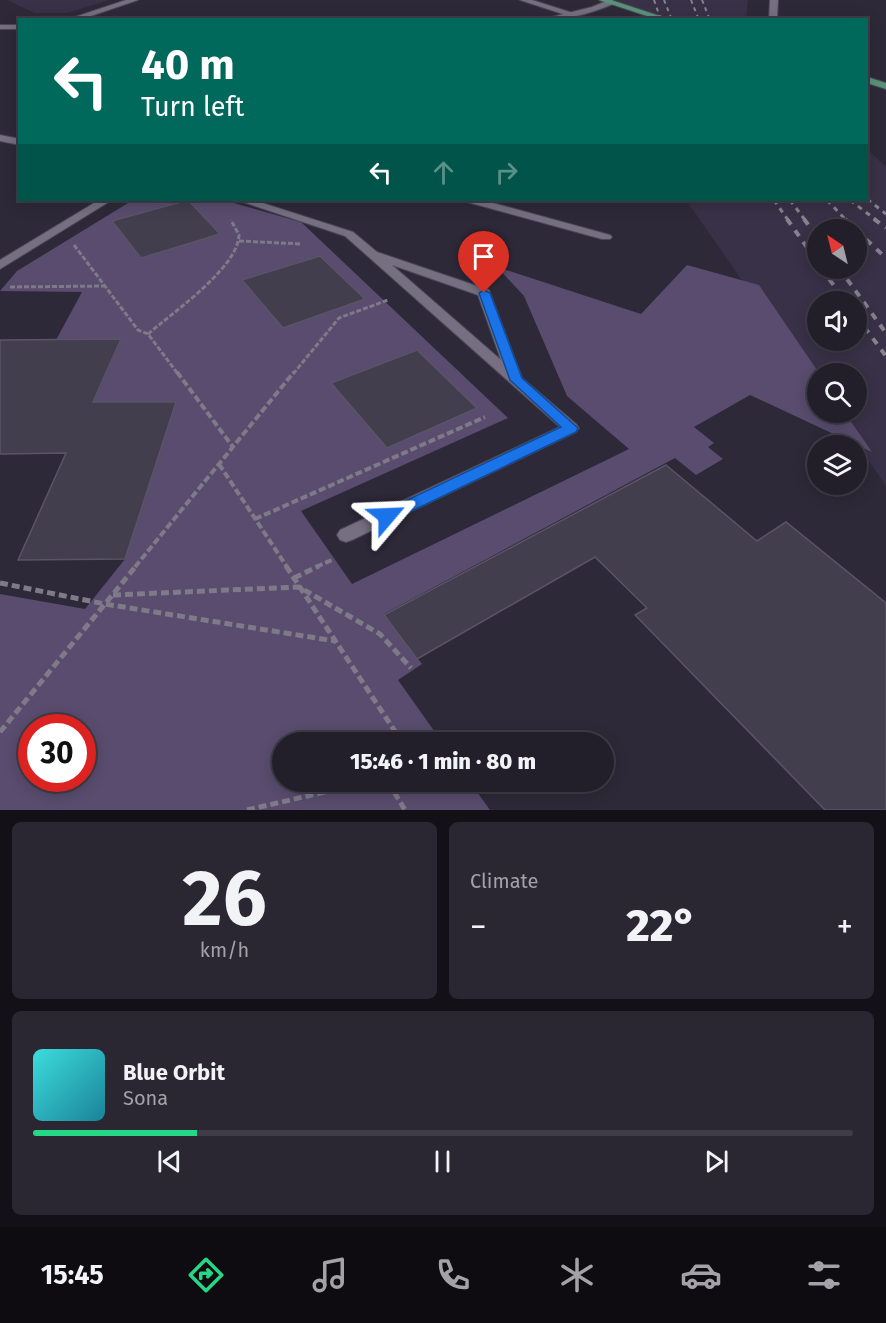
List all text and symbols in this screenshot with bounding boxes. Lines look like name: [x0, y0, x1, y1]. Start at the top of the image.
text: 40 m: [141, 40, 235, 90]
icon: left: [42, 42, 120, 120]
text: Turn left: [141, 91, 244, 123]
icon: left: [364, 156, 397, 189]
icon: ahead: [427, 156, 460, 189]
icon: right: [490, 156, 523, 189]
north arrow: [807, 219, 867, 279]
map controls: [807, 219, 867, 495]
pin: [458, 231, 509, 293]
icon: arrive: [467, 240, 500, 273]
button: sound: [807, 291, 867, 351]
button: search: [807, 363, 867, 423]
button: layers: [807, 435, 867, 495]
position arrow: [355, 484, 419, 548]
speed limit sign: 30: [18, 714, 96, 792]
text: 15:46 · 1 min · 80 m: [350, 748, 536, 775]
text: 26: [182, 852, 267, 946]
text: Climate: [470, 869, 538, 893]
text: 22°: [626, 899, 697, 953]
text: −: [470, 907, 487, 947]
text: +: [837, 907, 853, 947]
text: km/h: [200, 938, 249, 962]
text: Blue Orbit: [123, 1059, 225, 1086]
text: Sona: [123, 1086, 168, 1110]
icon: previous: [153, 1145, 186, 1178]
icon: pause: [426, 1145, 459, 1178]
icon: next: [700, 1145, 733, 1178]
icon: directions: [185, 1254, 227, 1296]
icon: music: [309, 1254, 351, 1296]
icon: phone: [432, 1254, 474, 1296]
icon: climate: [556, 1254, 598, 1296]
icon: car: [680, 1254, 722, 1296]
icon: filters: [803, 1254, 845, 1296]
text: 15:45: [41, 1259, 104, 1291]

